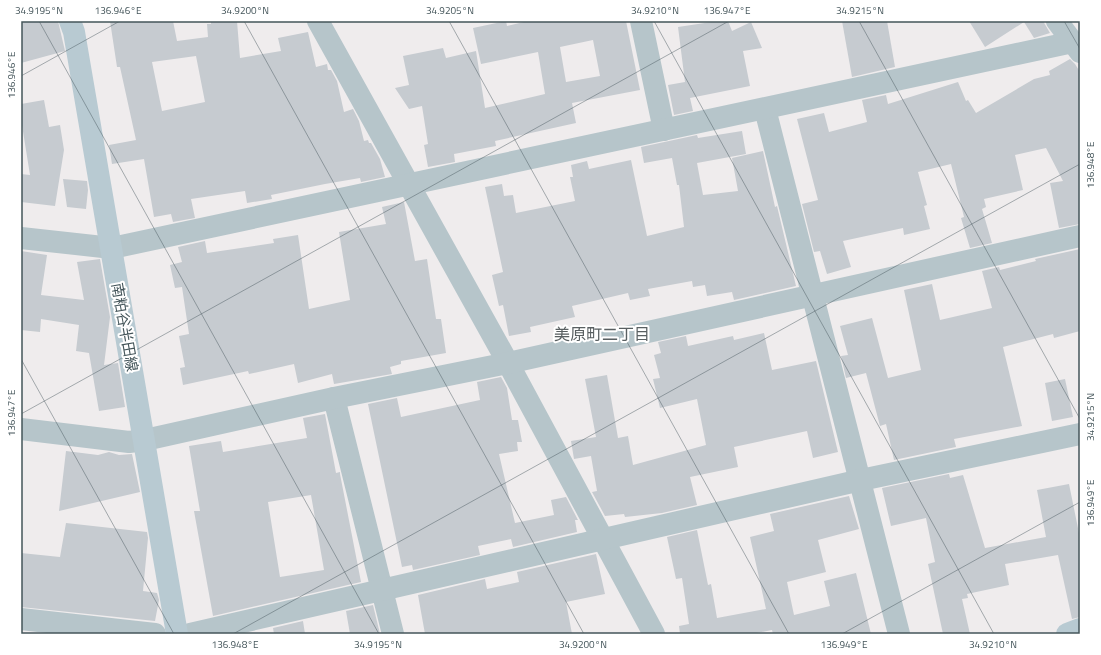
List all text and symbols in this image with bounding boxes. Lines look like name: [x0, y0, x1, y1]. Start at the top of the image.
text: 34.9195°N: [15, 3, 63, 18]
text: 136.946°E: [95, 3, 142, 18]
text: 34.9200°N: [221, 3, 269, 18]
text: 34.9205°N: [426, 3, 474, 18]
text: 34.9210°N: [631, 3, 679, 18]
text: 136.947°E: [704, 3, 751, 18]
text: 34.9215°N: [836, 3, 884, 18]
text: 136.946°E: [4, 51, 19, 98]
text: 136.948°E: [1083, 141, 1098, 188]
street label: 南粕谷半田線: [106, 281, 144, 373]
district label: 美原町二丁目: [554, 322, 650, 346]
text: 136.947°E: [4, 389, 19, 436]
text: 34.9215°N: [1083, 393, 1098, 441]
text: 136.949°E: [1083, 479, 1098, 526]
text: 136.948°E: [212, 637, 259, 652]
text: 34.9195°N: [354, 637, 402, 652]
text: 34.9200°N: [559, 637, 607, 652]
text: 136.949°E: [821, 637, 868, 652]
text: 34.9210°N: [969, 637, 1017, 652]

